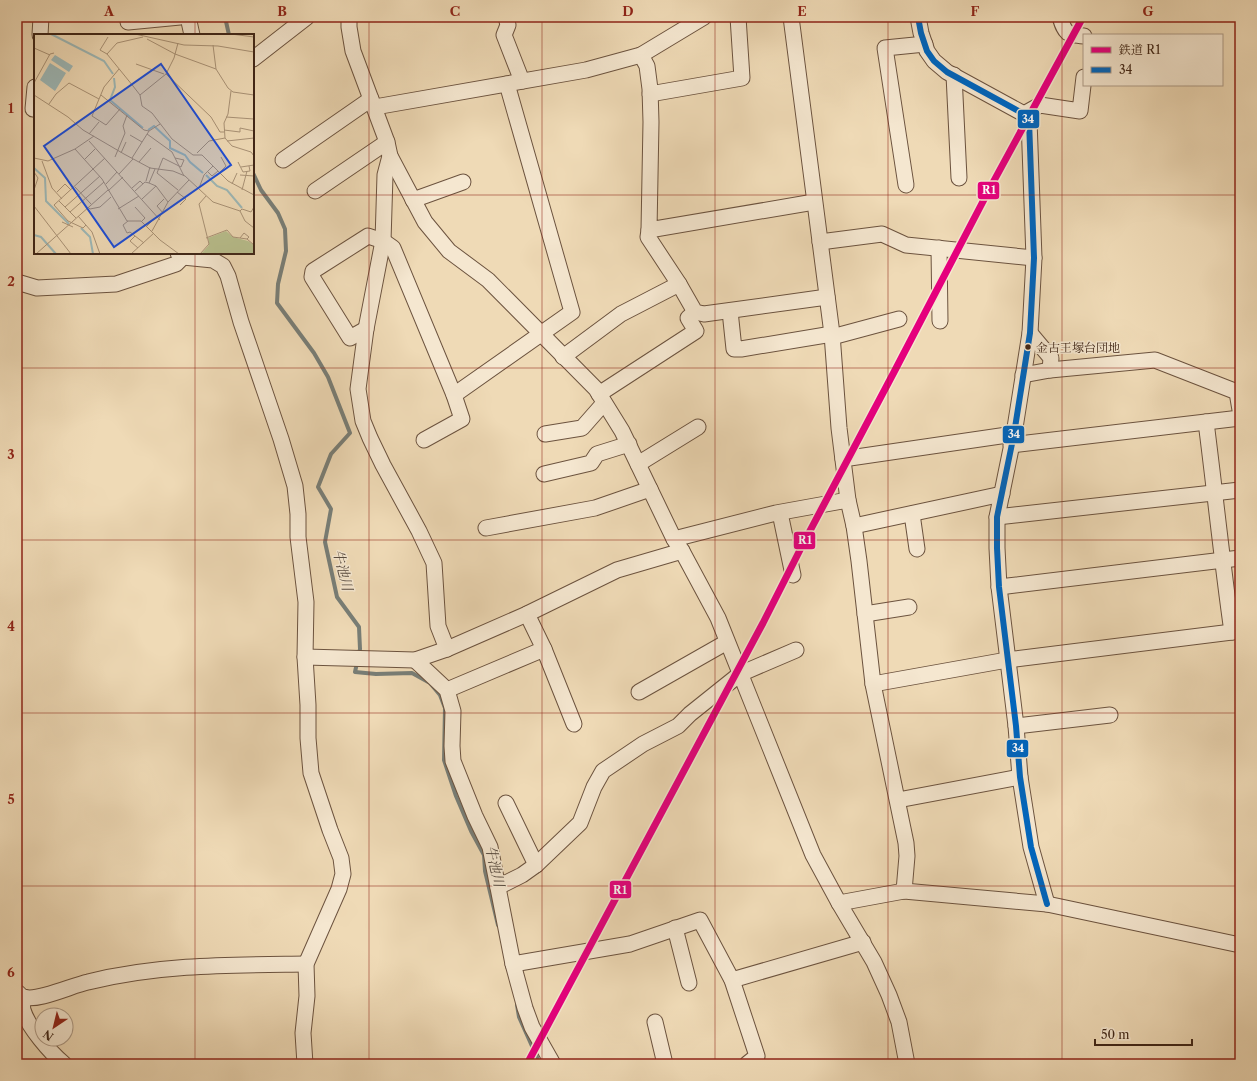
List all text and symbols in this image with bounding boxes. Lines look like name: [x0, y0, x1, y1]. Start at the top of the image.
text: A: [103, 3, 115, 19]
text: B: [277, 3, 287, 19]
text: C: [450, 3, 460, 19]
text: D: [622, 3, 634, 19]
text: E: [797, 3, 807, 19]
text: F: [971, 3, 980, 19]
text: G: [1142, 3, 1154, 19]
inset map: [34, 34, 254, 254]
legend: [1083, 34, 1223, 86]
text: 鉄道 R1: [1118, 42, 1161, 57]
text: 34: [1119, 62, 1133, 77]
text: 1: [8, 100, 14, 116]
line badge: 34: [1017, 109, 1040, 129]
text: 34: [1022, 112, 1035, 126]
line badge: R1: [977, 181, 1000, 200]
text: R1: [982, 183, 996, 197]
text: 2: [7, 273, 15, 289]
place label: 金古王塚台団地: [1036, 340, 1120, 355]
marker: 金古王塚台団地: [1023, 342, 1033, 352]
line badge: 34: [1002, 425, 1025, 444]
text: 34: [1008, 427, 1021, 441]
text: 3: [7, 446, 15, 462]
line badge: R1: [793, 531, 816, 550]
text: R1: [798, 533, 812, 547]
water label: 牛池川: [329, 547, 357, 594]
text: 4: [7, 618, 15, 634]
line badge: 34: [1006, 739, 1029, 758]
text: 34: [1012, 741, 1025, 755]
text: 5: [7, 791, 15, 807]
water label: 牛池川: [482, 844, 509, 890]
line badge: R1: [609, 880, 632, 899]
text: R1: [613, 883, 627, 897]
text: 6: [7, 964, 15, 980]
north arrow: [34, 1007, 74, 1047]
scale bar: [1095, 1021, 1192, 1047]
text: N: [40, 1026, 56, 1044]
text: 50 m: [1101, 1027, 1130, 1042]

